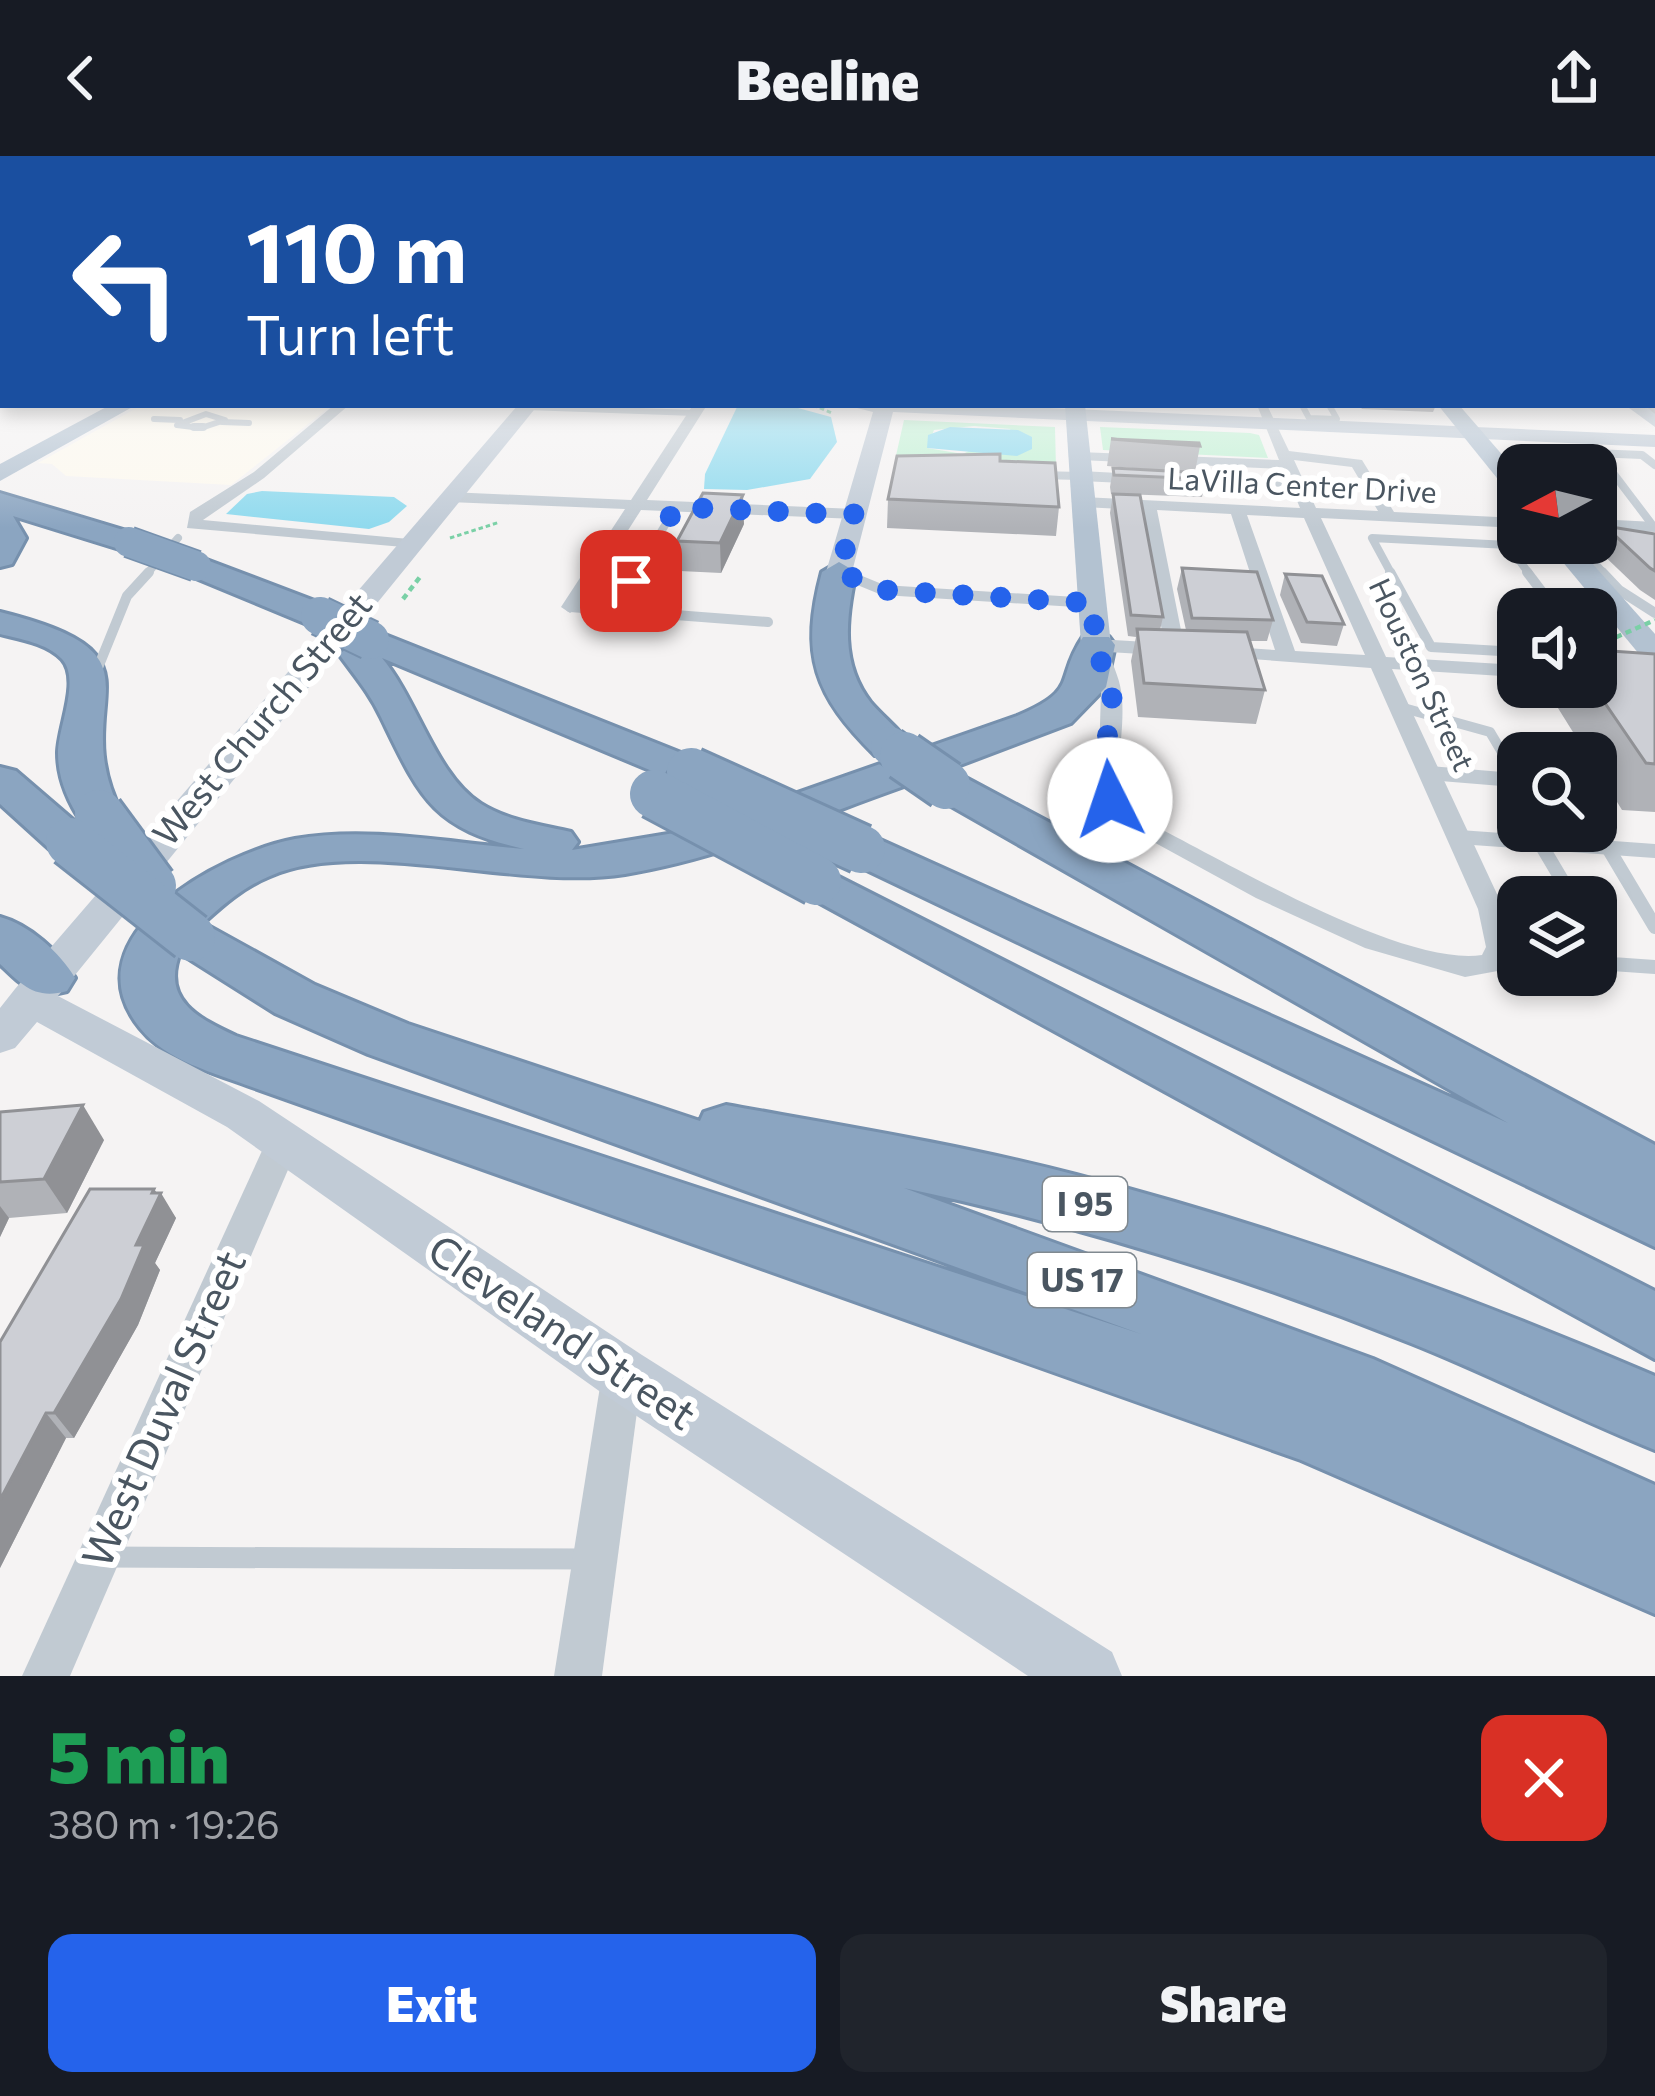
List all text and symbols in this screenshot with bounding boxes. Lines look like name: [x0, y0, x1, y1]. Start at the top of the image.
icon: back: [48, 45, 114, 111]
text: Beeline: [736, 45, 919, 111]
icon: share: [1541, 45, 1607, 111]
text: 110 m: [246, 198, 467, 300]
icon: left: [48, 204, 204, 360]
text: Turn left: [246, 300, 454, 366]
north arrow: [1497, 444, 1617, 564]
map controls: [1497, 444, 1617, 996]
street label: LaVilla Center Drive: [1167, 458, 1438, 509]
pin: [580, 530, 682, 632]
icon: arrive: [598, 548, 664, 614]
street label: Houston Street: [1362, 572, 1484, 776]
street label: West Church Street: [142, 582, 379, 853]
button: sound: [1497, 588, 1617, 708]
button: search: [1497, 732, 1617, 852]
position arrow: [1047, 737, 1173, 863]
button: layers: [1497, 876, 1617, 996]
road number: I 95: [1043, 1177, 1127, 1231]
street label: Cleveland Street: [419, 1222, 707, 1439]
street label: West Duval Street: [69, 1242, 255, 1575]
road number: US 17: [1028, 1253, 1136, 1307]
text: 5 min: [48, 1710, 230, 1798]
button: close: [1481, 1715, 1607, 1841]
text: 380 m · 19:26: [48, 1799, 280, 1847]
button: Exit: [48, 1934, 816, 2072]
button: Share: [840, 1934, 1607, 2072]

